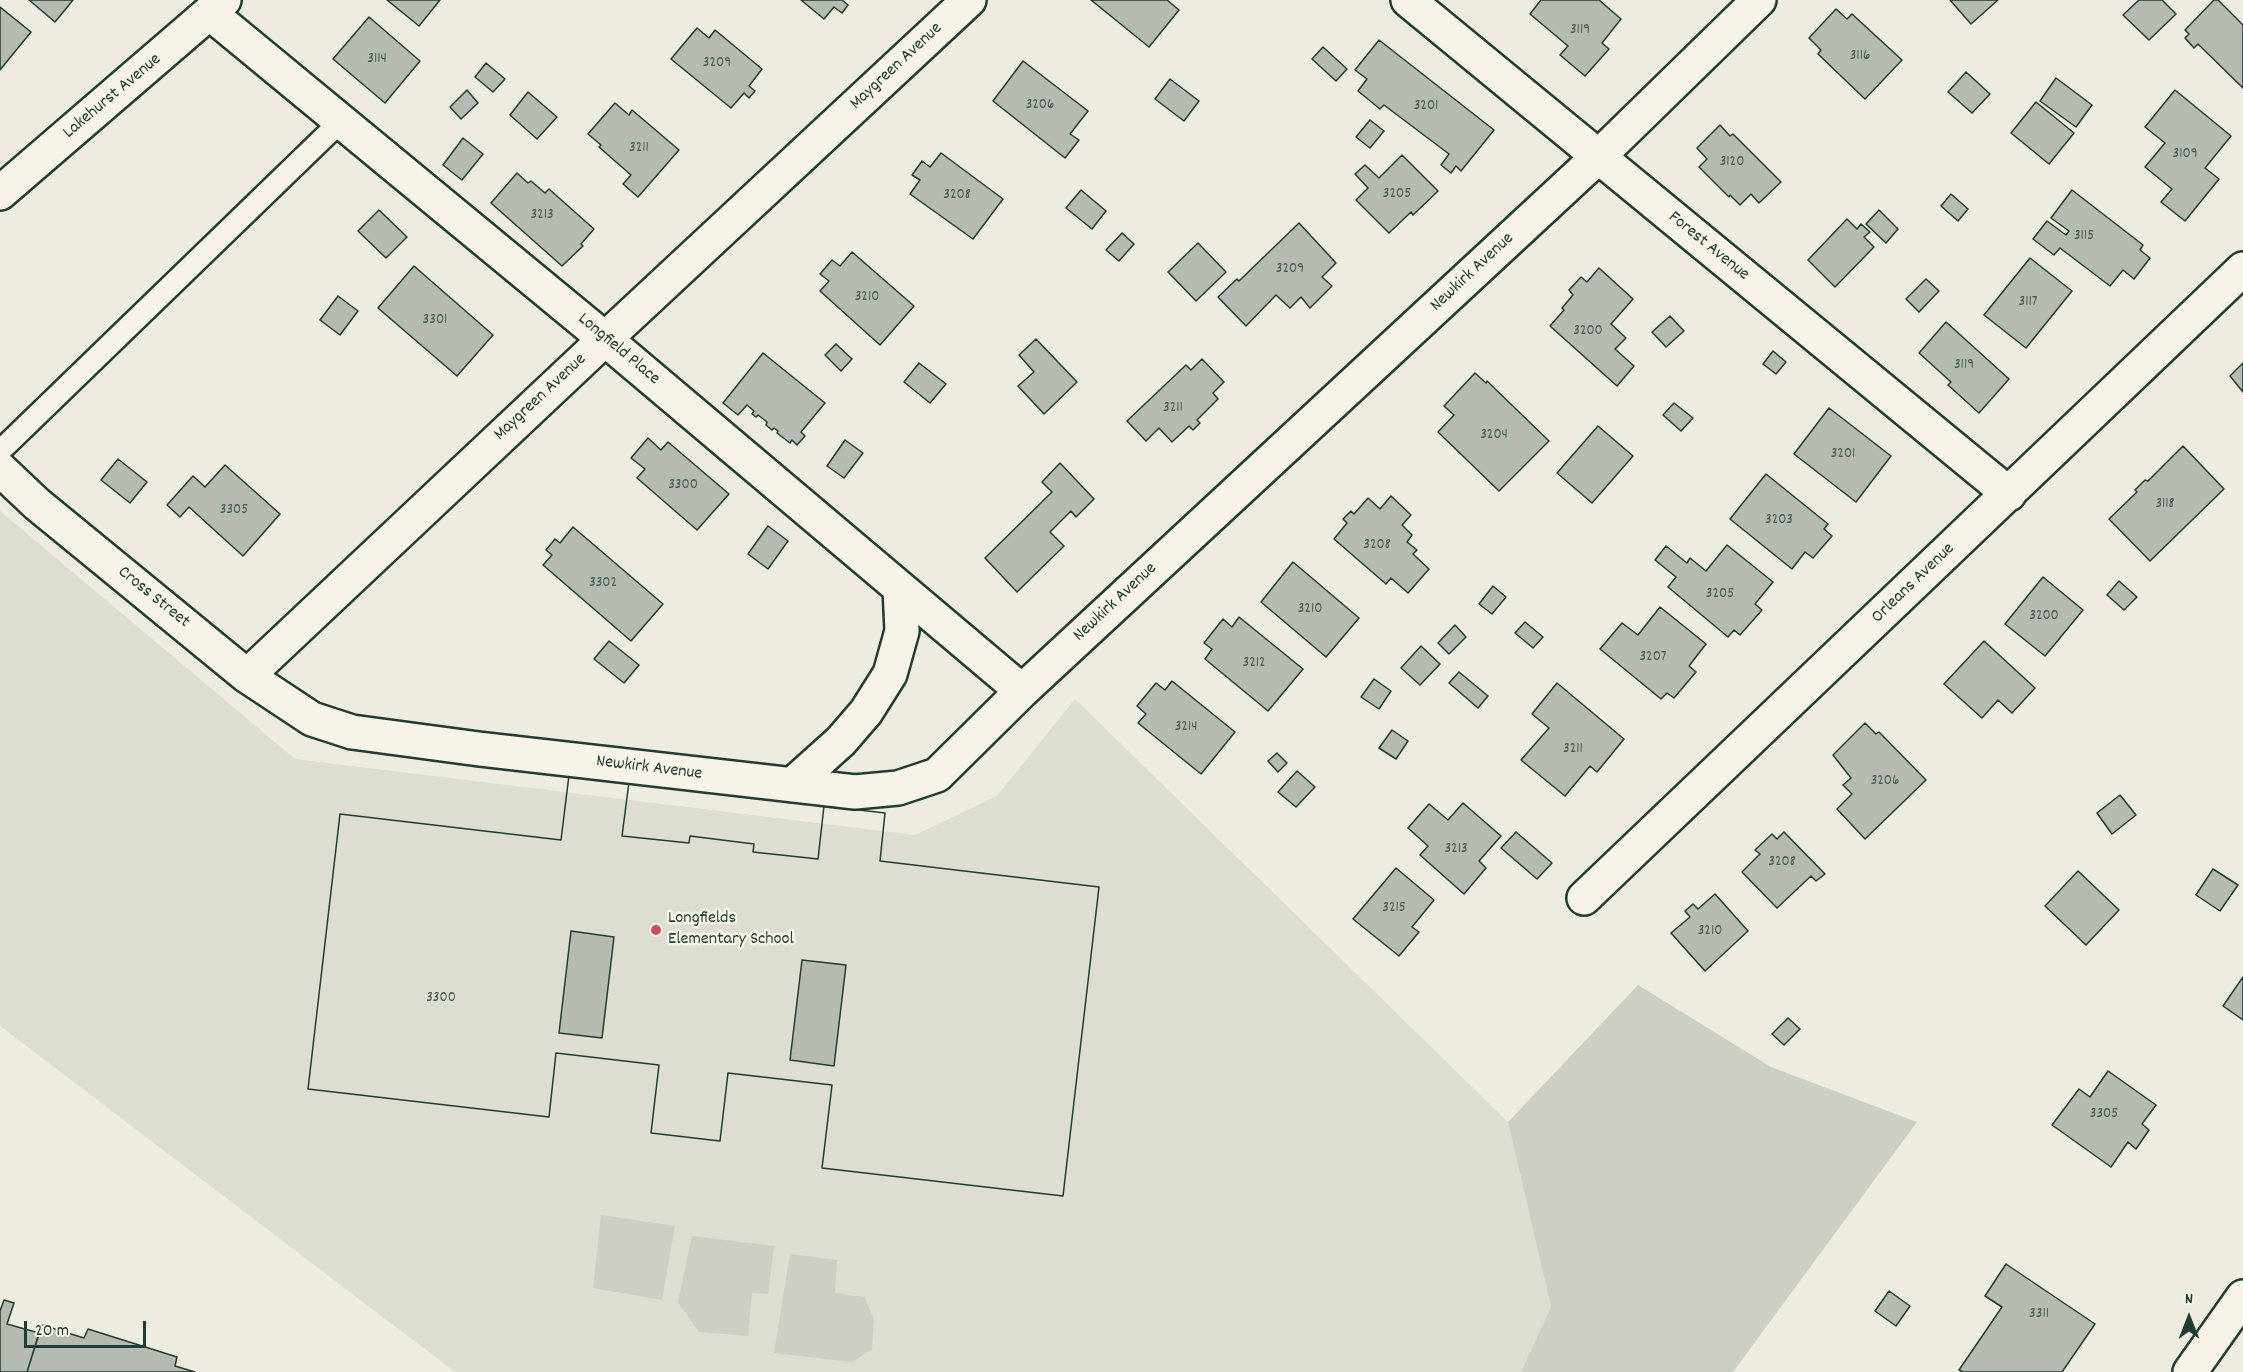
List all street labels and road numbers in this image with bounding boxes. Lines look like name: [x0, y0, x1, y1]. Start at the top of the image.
street label: Maygreen Avenue: [846, 19, 948, 115]
street label: Lakehurst Avenue: [60, 50, 166, 144]
street label: Forest Avenue: [1663, 208, 1753, 286]
street label: Newkirk Avenue: [1427, 229, 1519, 317]
street label: Longfield Place: [572, 309, 664, 391]
street label: Maygreen Avenue: [490, 350, 592, 446]
street label: Orleans Avenue: [1868, 539, 1960, 629]
street label: Newkirk Avenue: [1070, 559, 1162, 647]
street label: Cross Street: [113, 562, 193, 634]
street label: Newkirk Avenue: [595, 752, 703, 786]

